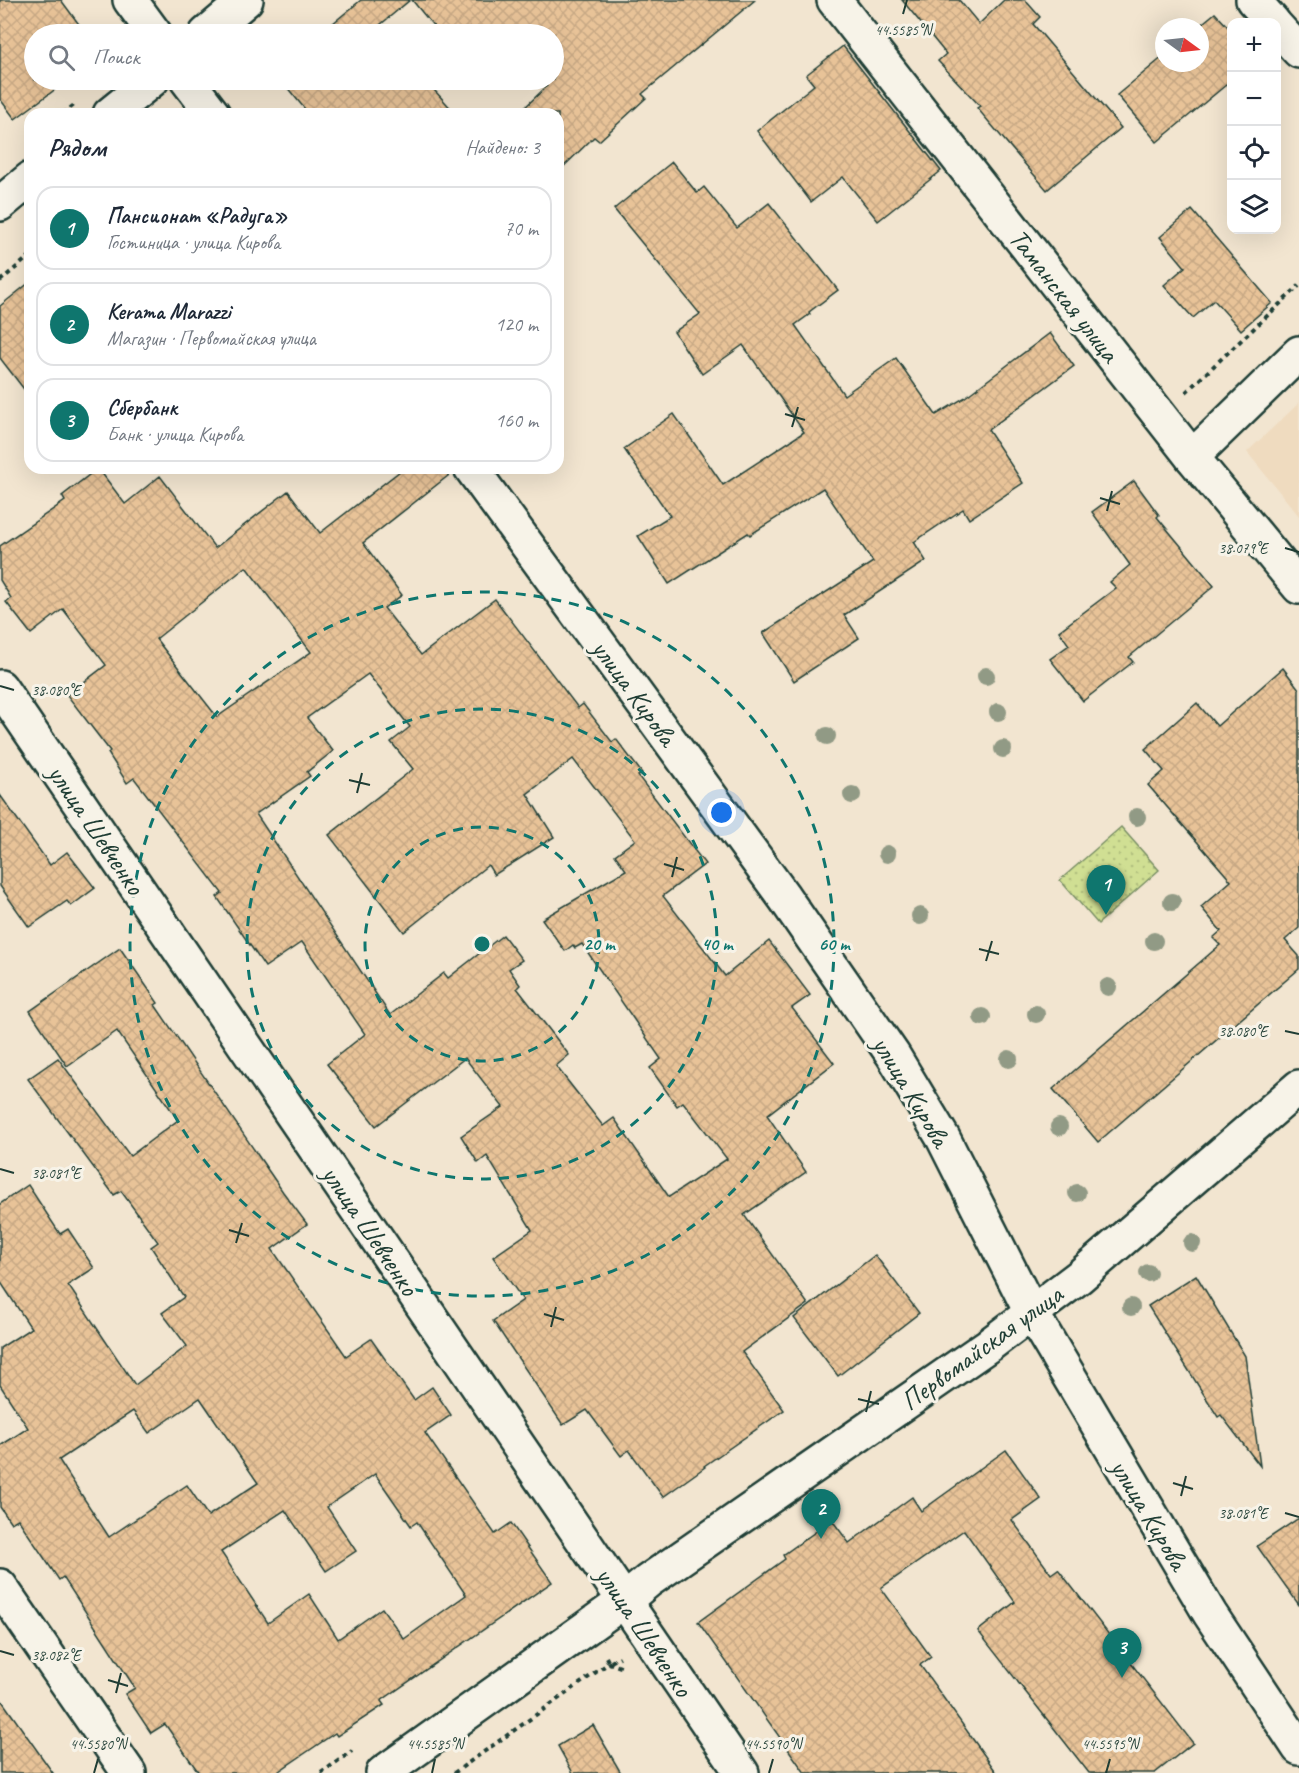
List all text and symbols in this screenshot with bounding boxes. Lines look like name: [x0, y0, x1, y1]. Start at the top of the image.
north arrow: [1155, 18, 1209, 72]
map controls: [1227, 18, 1281, 234]
button: +: [1227, 18, 1281, 72]
text: 44.5585°N: [875, 21, 934, 40]
search box: [24, 24, 564, 90]
icon: search: [45, 41, 78, 74]
text: Поиск: [93, 43, 139, 71]
button: −: [1227, 72, 1281, 126]
button: locate: [1227, 126, 1281, 180]
text: Рядом: [48, 131, 106, 164]
text: Найдено: 3: [465, 135, 540, 160]
button: layers: [1227, 180, 1281, 234]
text: Пансионат «Радуга»: [107, 202, 288, 230]
text: 1: [65, 216, 74, 241]
text: 70 m: [504, 216, 538, 241]
street label: Таманская улица: [1002, 221, 1129, 371]
text: Гостиница · улица Кирова: [107, 230, 280, 255]
text: Kerama Marazzi: [107, 298, 231, 326]
text: 2: [65, 312, 74, 337]
text: 120 m: [495, 312, 538, 337]
text: Магазин · Первомайская улица: [107, 326, 316, 351]
text: Сбербанк: [107, 394, 177, 422]
text: 3: [65, 408, 74, 433]
text: 160 m: [495, 408, 538, 433]
text: Банк · улица Кирова: [107, 422, 243, 447]
text: 38.079°E: [1219, 539, 1270, 558]
street label: улица Кирова: [583, 630, 687, 755]
text: 38.080°E: [32, 681, 83, 700]
street label: улица Шевченко: [39, 756, 154, 903]
your location: [707, 798, 736, 827]
pin: 1: [1086, 866, 1126, 915]
text: 20 m: [584, 933, 616, 955]
text: 40 m: [702, 933, 734, 955]
text: 60 m: [818, 933, 851, 955]
centre of rings: [472, 934, 492, 954]
text: 38.080°E: [1219, 1022, 1270, 1041]
street label: улица Кирова: [864, 1028, 960, 1155]
street label: улица Шевченко: [313, 1157, 428, 1304]
text: 38.081°E: [32, 1164, 83, 1183]
street label: Первомайская улица: [893, 1276, 1071, 1418]
street label: улица Кирова: [1102, 1451, 1198, 1578]
pin: 2: [802, 1490, 840, 1539]
text: 38.081°E: [1219, 1504, 1270, 1523]
street label: улица Шевченко: [587, 1558, 702, 1705]
pin: 3: [1102, 1628, 1142, 1678]
text: 38.082°E: [32, 1646, 83, 1665]
text: 44.5580°N: [70, 1735, 129, 1754]
text: 44.5585°N: [407, 1735, 466, 1754]
text: 44.5590°N: [745, 1735, 804, 1754]
text: 44.5595°N: [1082, 1735, 1141, 1754]

